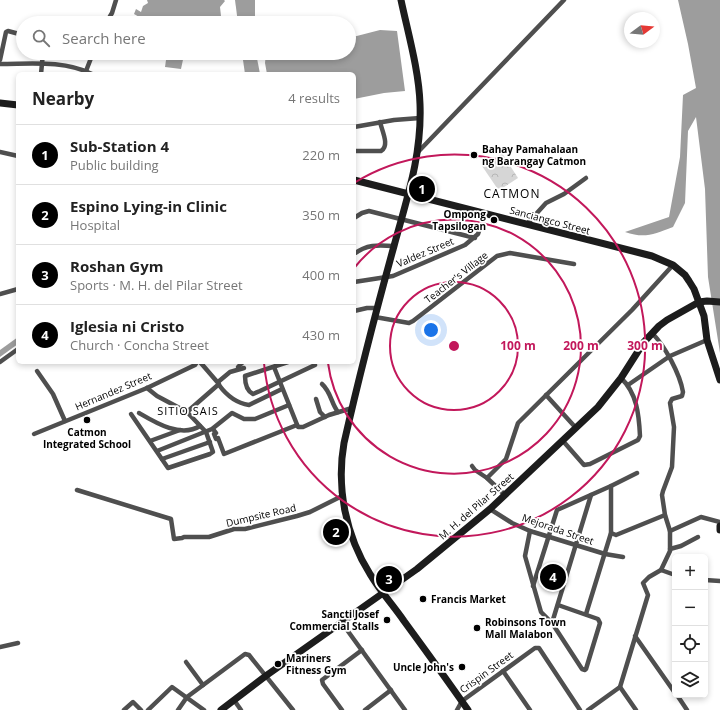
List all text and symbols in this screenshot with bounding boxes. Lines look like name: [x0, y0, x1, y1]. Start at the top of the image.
north arrow: [624, 12, 660, 48]
search box: [16, 16, 356, 60]
icon: search: [30, 27, 52, 49]
text: Search here: [62, 28, 146, 48]
text: Nearby: [32, 87, 94, 110]
text: 4 results: [288, 89, 340, 107]
text: Sub-Station 4: [70, 136, 169, 156]
place label: Bahay Pamahalaan ng Barangay Catmon: [482, 142, 586, 168]
text: 1: [41, 146, 49, 164]
text: 220 m: [302, 146, 340, 164]
marker: Bahay Pamahalaan ng Barangay Catmon: [469, 150, 479, 160]
text: Public building: [70, 156, 159, 174]
pin: 1: [409, 174, 435, 204]
district label: CATMON: [484, 185, 540, 202]
text: Espino Lying-in Clinic: [70, 196, 227, 216]
street label: Sanciangco Street: [508, 203, 592, 238]
text: 2: [41, 206, 49, 224]
text: 350 m: [302, 206, 340, 224]
place label: Ompong Tapsilogan: [432, 207, 486, 233]
marker: Ompong Tapsilogan: [489, 215, 499, 225]
text: Hospital: [70, 216, 120, 234]
street label: Valdez Street: [394, 233, 456, 270]
street label: Teacher's Village: [421, 248, 491, 306]
text: Roshan Gym: [70, 256, 163, 276]
text: 3: [41, 266, 49, 284]
text: 400 m: [302, 266, 340, 284]
text: Sports · M. H. del Pilar Street: [70, 276, 243, 294]
text: Iglesia ni Cristo: [70, 316, 184, 336]
your location: [421, 320, 441, 340]
text: 4: [41, 326, 49, 344]
text: 430 m: [302, 326, 340, 344]
text: Church · Concha Street: [70, 336, 209, 354]
text: 100 m: [500, 337, 536, 354]
text: 200 m: [563, 337, 599, 354]
text: 300 m: [627, 337, 663, 354]
centre of rings: [447, 339, 461, 353]
street label: Hernandez Street: [73, 368, 154, 413]
district label: SITIO SAIS: [157, 403, 219, 418]
marker: Catmon Integrated School: [82, 415, 92, 425]
place label: Catmon Integrated School: [43, 425, 131, 451]
street label: M. H. del Pilar Street: [436, 469, 517, 542]
street label: Dumpsite Road: [224, 500, 298, 530]
street label: Mejorada Street: [520, 510, 596, 548]
pin: 2: [323, 517, 349, 547]
map controls: [672, 554, 708, 698]
button: +: [672, 554, 708, 590]
pin: 4: [540, 562, 566, 592]
pin: 3: [376, 564, 402, 594]
button: −: [672, 590, 708, 626]
place label: Francis Market: [431, 592, 507, 606]
marker: Francis Market: [418, 594, 428, 604]
place label: Sancti Josef Commercial Stalls: [290, 607, 380, 633]
marker: Sancti Josef Commercial Stalls: [382, 615, 392, 625]
place label: Robinsons Town Mall Malabon: [485, 615, 566, 641]
marker: Robinsons Town Mall Malabon: [472, 623, 482, 633]
button: locate: [672, 626, 708, 662]
street label: Crispin Street: [456, 648, 516, 696]
place label: Mariners Fitness Gym: [286, 651, 347, 677]
marker: Mariners Fitness Gym: [273, 659, 283, 669]
place label: Uncle John's: [393, 660, 454, 674]
marker: Uncle John's: [457, 662, 467, 672]
button: layers: [672, 662, 708, 698]

